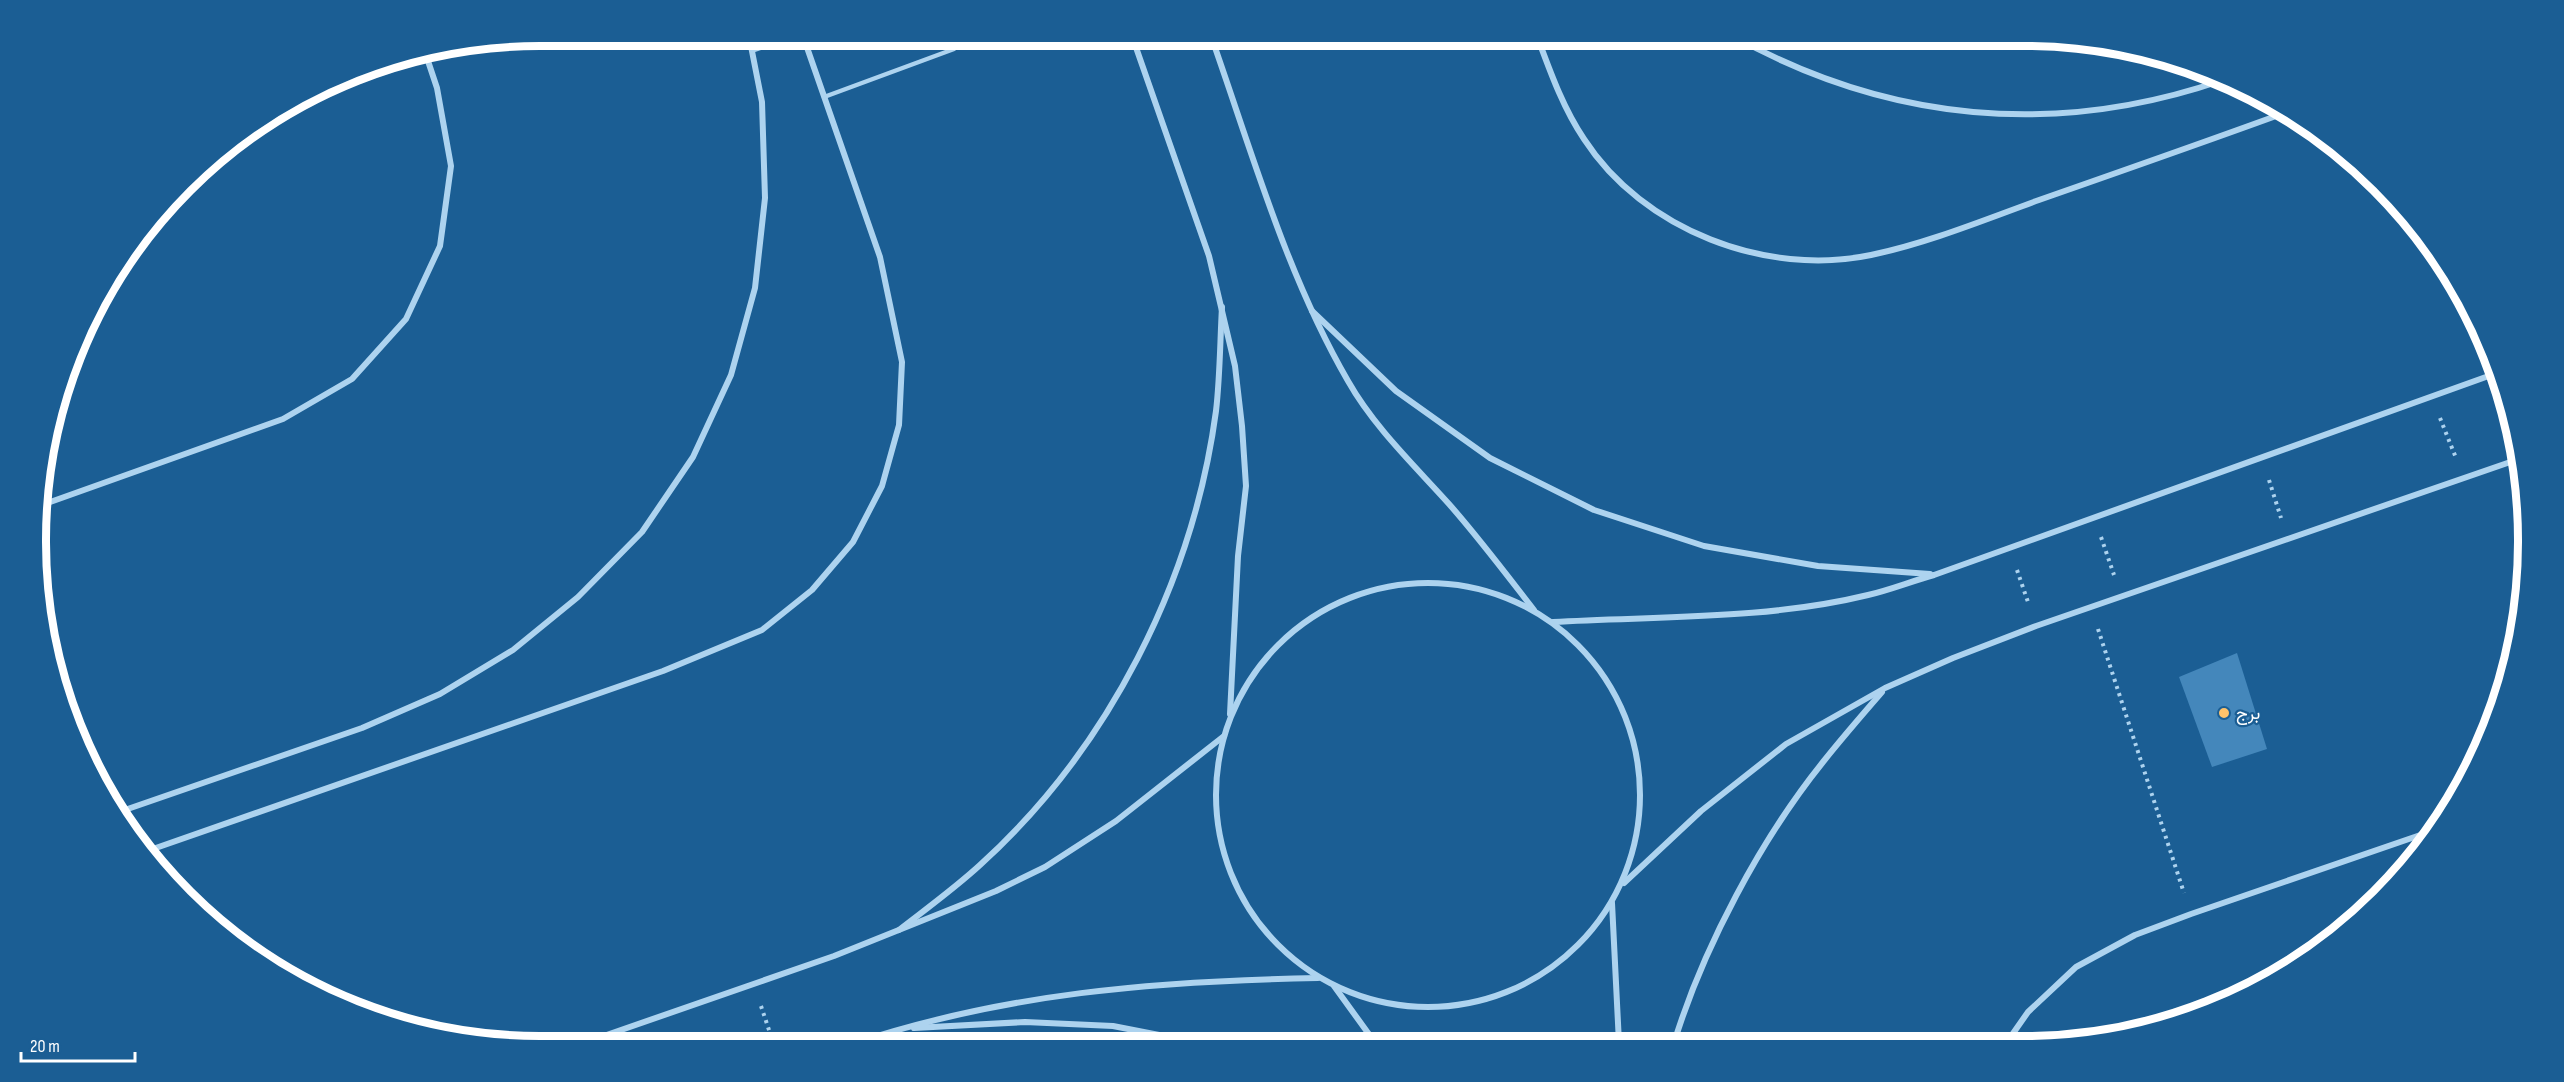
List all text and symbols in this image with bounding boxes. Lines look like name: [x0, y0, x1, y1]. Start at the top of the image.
place label: برج: [2236, 703, 2260, 725]
marker: برج: [2217, 706, 2231, 720]
scale bar: [21, 1025, 135, 1063]
text: 20 m: [30, 1036, 60, 1057]

